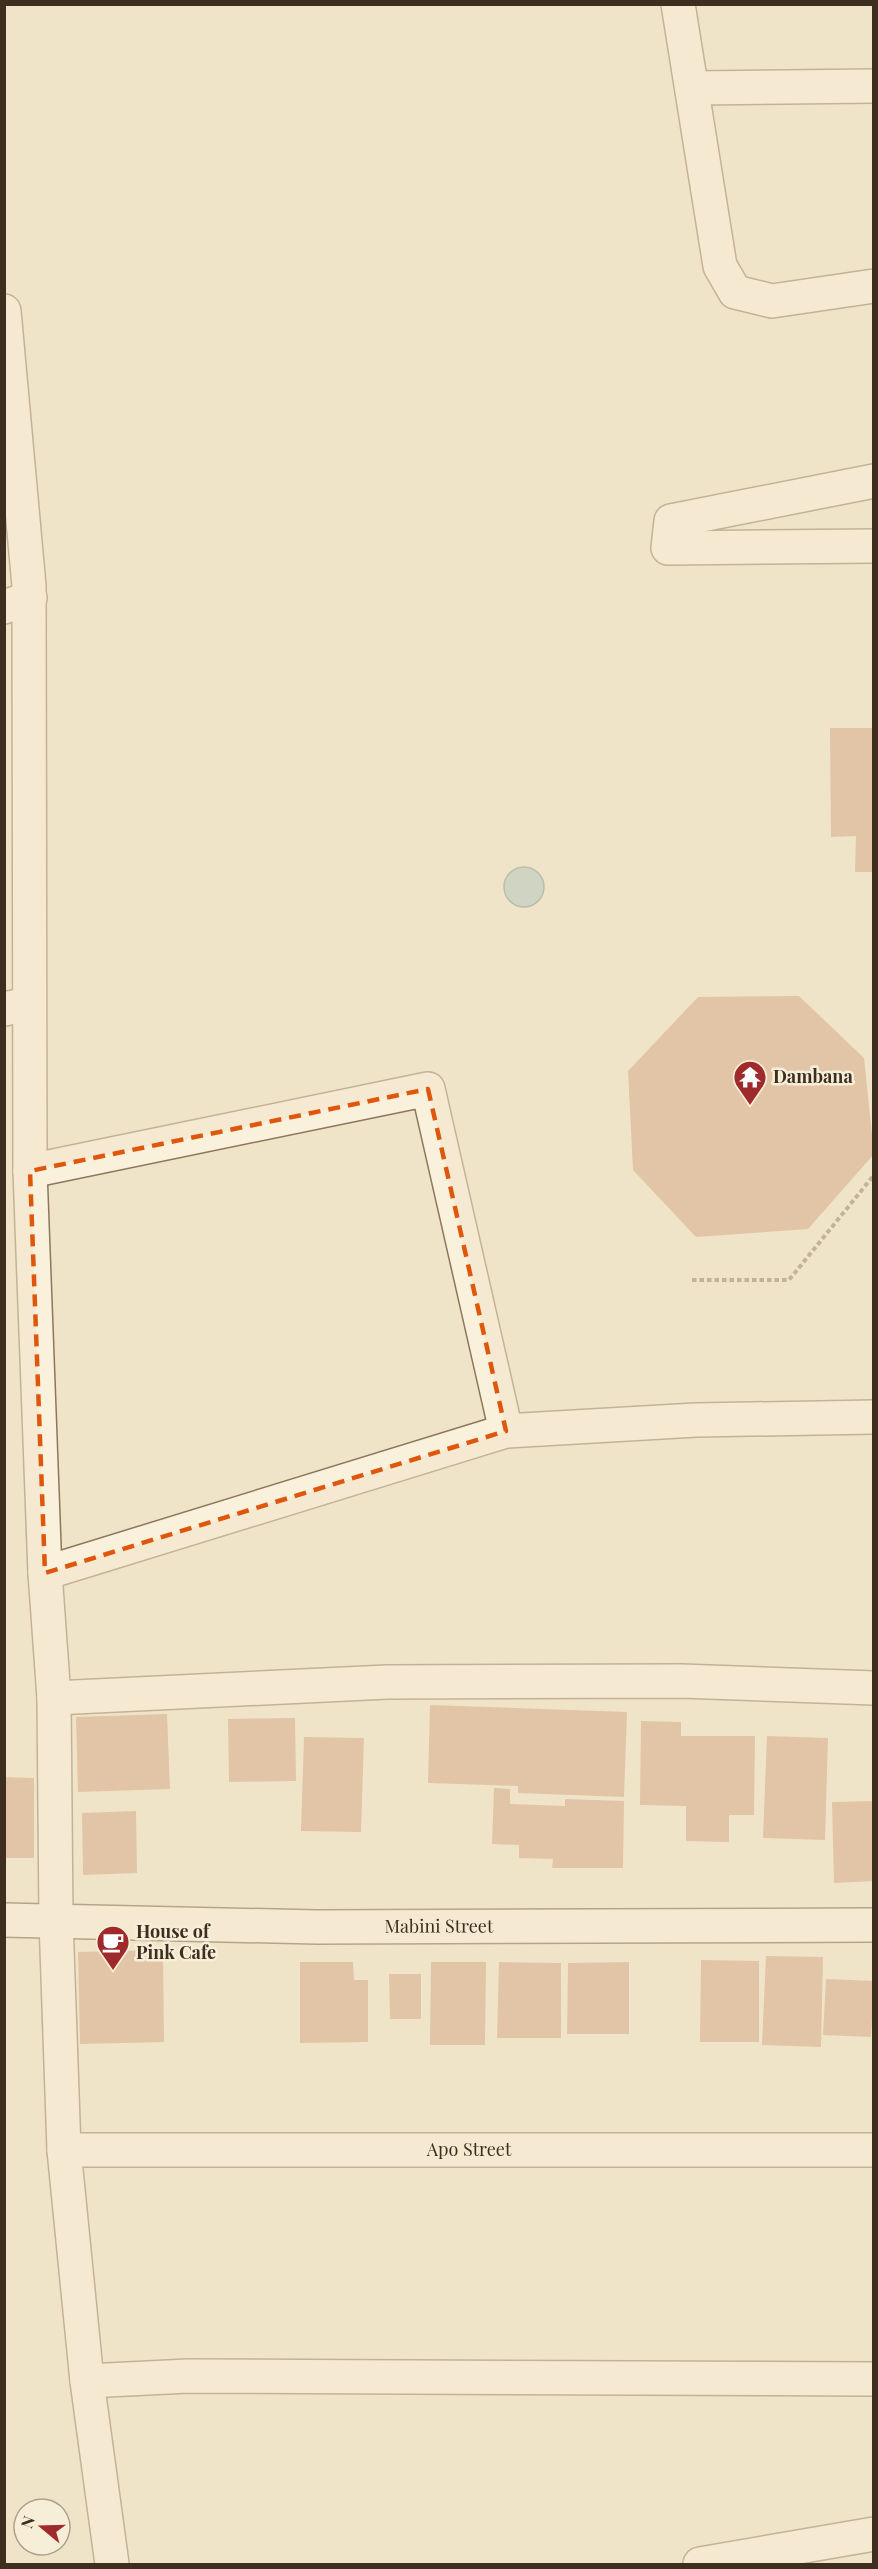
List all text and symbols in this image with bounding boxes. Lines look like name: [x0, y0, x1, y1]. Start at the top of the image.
temple icon: Dambana: [732, 1059, 768, 1106]
place label: Dambana: [773, 1064, 853, 1088]
street label: Mabini Street: [384, 1913, 494, 1938]
place label: House of Pink Cafe: [136, 1919, 216, 1964]
cafe icon: House of Pink Cafe: [95, 1924, 131, 1971]
street label: Apo Street: [426, 2137, 512, 2161]
north arrow: [12, 2497, 72, 2557]
text: N: [16, 2513, 39, 2531]

